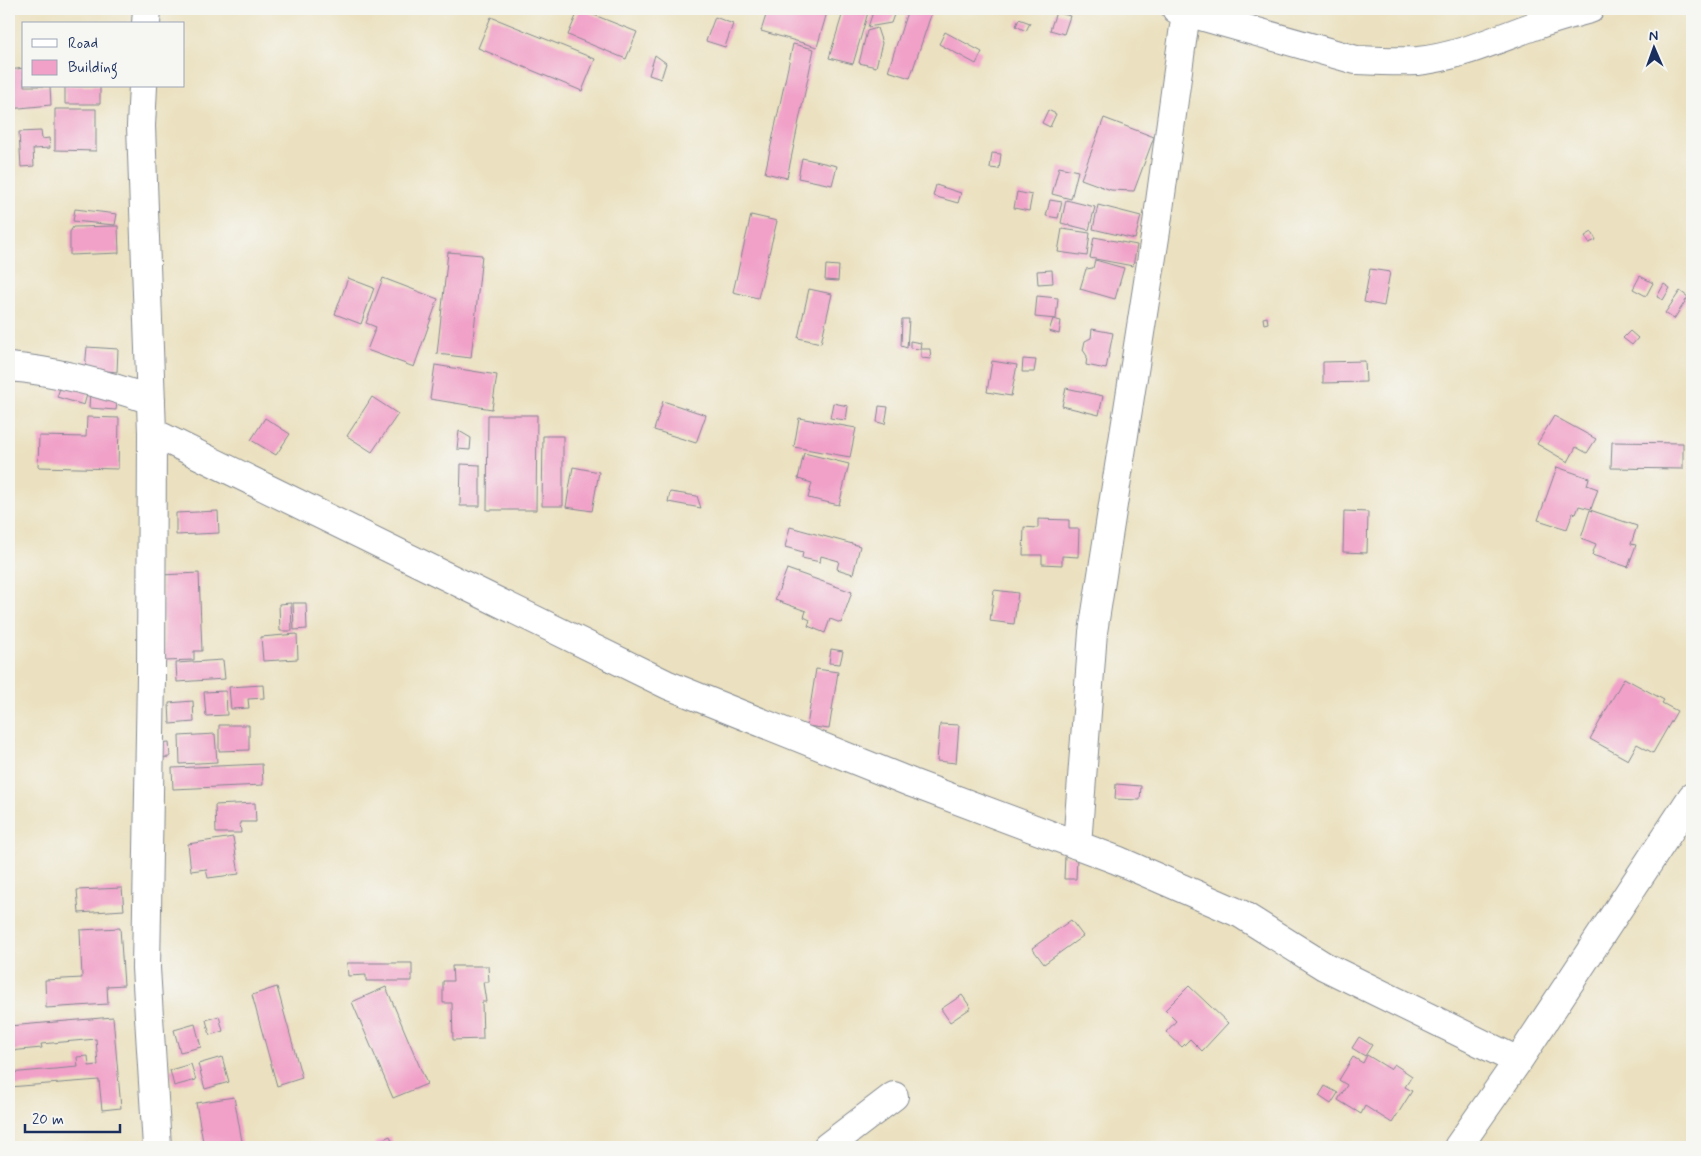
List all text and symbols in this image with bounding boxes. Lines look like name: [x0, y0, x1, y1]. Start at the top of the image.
legend: [22, 22, 185, 88]
north arrow: [1628, 22, 1678, 72]
text: N: [1649, 27, 1659, 45]
text: Road: [68, 34, 98, 54]
text: Building: [68, 58, 118, 79]
scale bar: [25, 1101, 120, 1133]
text: 20 m: [32, 1110, 64, 1130]

